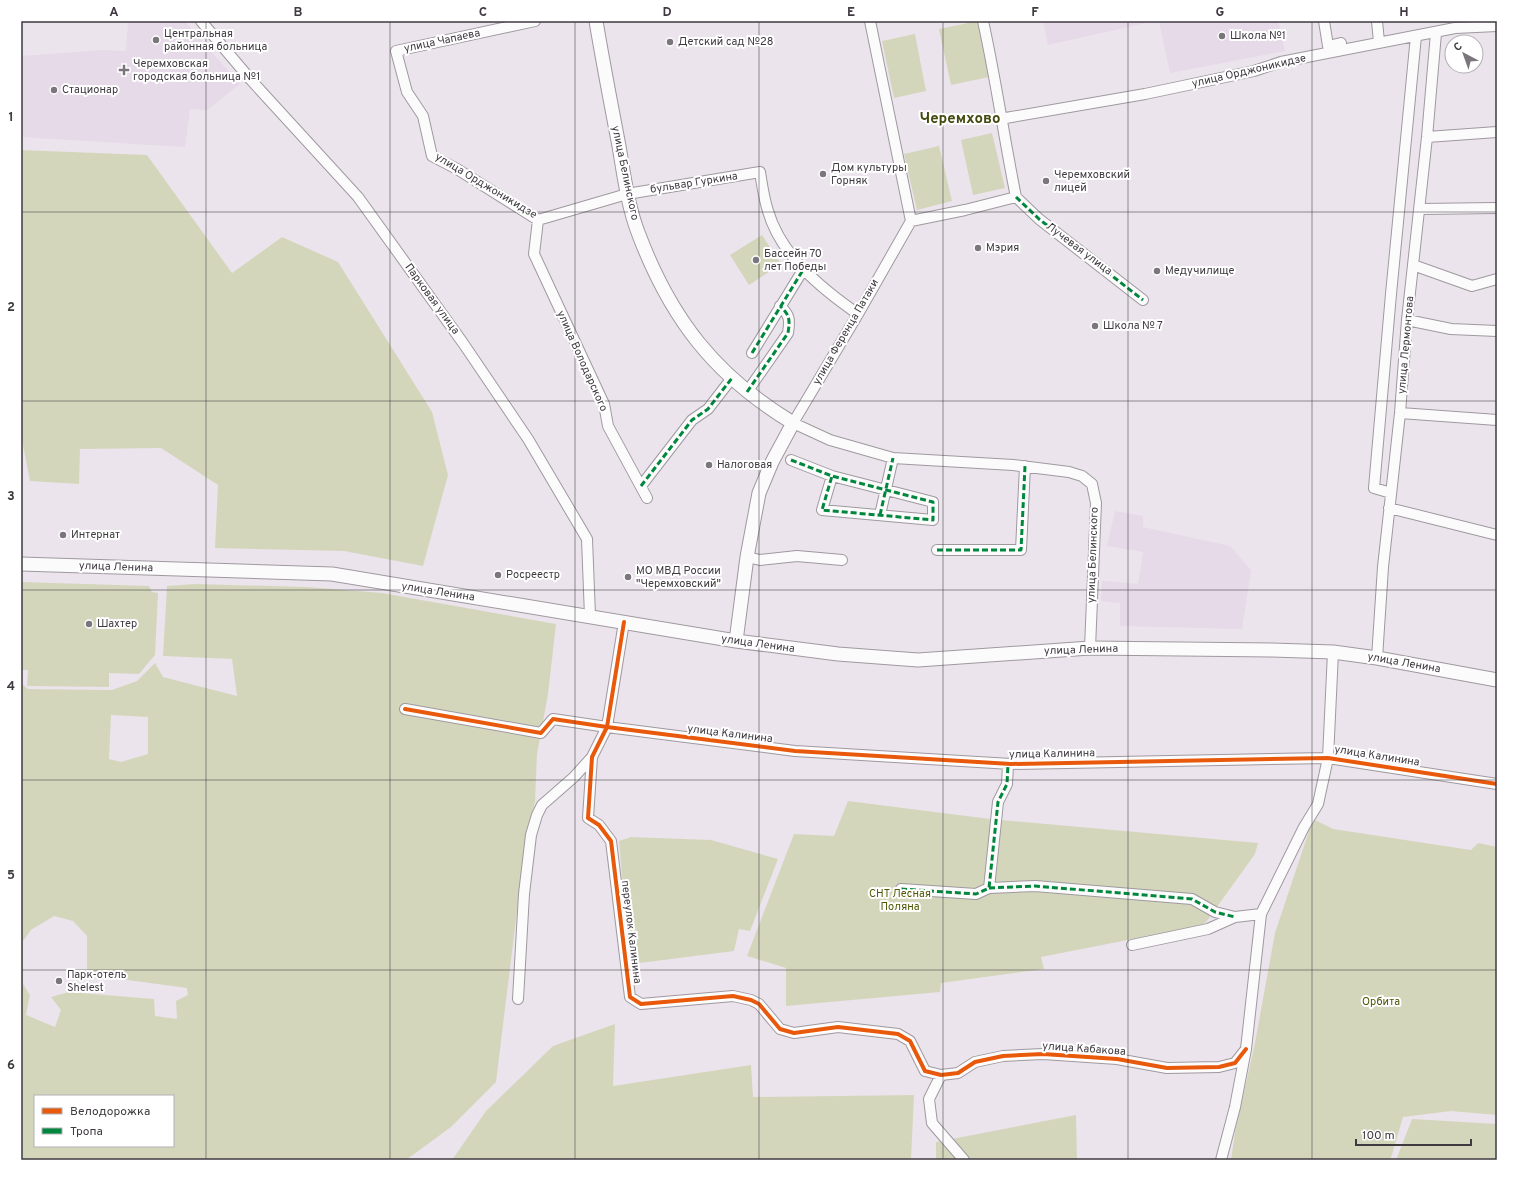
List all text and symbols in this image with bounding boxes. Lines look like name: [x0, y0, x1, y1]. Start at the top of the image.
text: A: [109, 5, 119, 21]
text: B: [294, 5, 303, 21]
text: C: [479, 5, 487, 21]
text: D: [662, 5, 672, 21]
text: E: [847, 5, 855, 21]
text: F: [1031, 5, 1039, 21]
text: G: [1216, 5, 1225, 21]
text: H: [1399, 5, 1409, 21]
street label: улица Чапаева: [403, 26, 482, 56]
place label: Центральная районная больница: [164, 27, 267, 54]
place label: Школа №1: [1230, 29, 1286, 43]
marker: Школа №1: [1217, 31, 1227, 41]
north arrow: [1444, 34, 1484, 74]
marker: Центральная районная больница: [151, 35, 161, 45]
place label: Детский сад №28: [678, 35, 774, 49]
marker: Детский сад №28: [665, 37, 675, 47]
text: С: [1451, 40, 1465, 55]
street label: улица Орджоникидзе: [1191, 51, 1307, 91]
place label: Черемховская городская больница №1: [133, 57, 260, 84]
marker: Черемховская городская больница №1: [118, 64, 130, 76]
place label: Стационар: [62, 83, 118, 97]
marker: Стационар: [49, 85, 59, 95]
text: 1: [8, 110, 14, 126]
district label: Черемхово: [920, 110, 1000, 129]
street label: улица Белинского: [608, 125, 642, 221]
street label: улица Орджоникидзе: [432, 150, 540, 222]
place label: Дом культуры Горняк: [831, 161, 907, 188]
place label: Черемховский лицей: [1054, 168, 1130, 195]
street label: бульвар Гуркина: [649, 169, 739, 197]
marker: Дом культуры Горняк: [818, 169, 828, 179]
marker: Черемховский лицей: [1041, 176, 1051, 186]
street label: Лучевая улица: [1043, 220, 1115, 279]
place label: Мэрия: [986, 241, 1019, 255]
marker: Мэрия: [973, 243, 983, 253]
place label: Бассейн 70 лет Победы: [764, 247, 826, 274]
marker: Бассейн 70 лет Победы: [751, 255, 761, 265]
street label: Парковая улица: [402, 261, 463, 337]
place label: Медучилище: [1165, 264, 1235, 278]
marker: Медучилище: [1152, 266, 1162, 276]
street label: улица Ференца Патаки: [810, 277, 882, 387]
street label: улица Лермонтова: [1395, 295, 1417, 395]
text: 2: [7, 300, 15, 316]
street label: улица Володарского: [553, 308, 611, 414]
place label: Школа № 7: [1103, 319, 1163, 333]
marker: Школа № 7: [1090, 321, 1100, 331]
place label: Налоговая: [717, 458, 772, 472]
marker: Налоговая: [704, 460, 714, 470]
text: 3: [7, 489, 15, 505]
street label: улица Белинского: [1084, 507, 1102, 603]
place label: Интернат: [71, 528, 120, 542]
marker: Интернат: [58, 530, 68, 540]
street label: улица Ленина: [79, 559, 154, 575]
place label: МО МВД России "Черемховский": [636, 564, 721, 591]
place label: Росреестр: [506, 568, 560, 582]
marker: Росреестр: [493, 570, 503, 580]
marker: МО МВД России "Черемховский": [623, 572, 633, 582]
street label: улица Ленина: [400, 579, 476, 605]
place label: Шахтер: [97, 617, 137, 631]
marker: Шахтер: [84, 619, 94, 629]
street label: улица Ленина: [720, 632, 796, 656]
street label: улица Ленина: [1044, 642, 1119, 658]
street label: улица Ленина: [1366, 650, 1442, 676]
text: 4: [7, 679, 15, 695]
street label: улица Калинина: [686, 722, 774, 746]
street label: улица Калинина: [1333, 742, 1421, 770]
street label: улица Калинина: [1009, 746, 1095, 762]
text: 5: [7, 868, 15, 884]
street label: переулок Калинина: [618, 880, 644, 985]
park label: СНТ Лесная Поляна: [869, 887, 931, 914]
place label: Парк-отель Shelest: [67, 968, 127, 995]
marker: Парк-отель Shelest: [54, 976, 64, 986]
park label: Орбита: [1362, 995, 1400, 1009]
street label: улица Кабакова: [1042, 1039, 1126, 1059]
text: 6: [7, 1058, 15, 1074]
legend: [34, 1095, 174, 1147]
text: Велодорожка: [70, 1104, 150, 1120]
scale bar: [1356, 1121, 1471, 1147]
text: Тропа: [70, 1124, 103, 1140]
text: 100 m: [1362, 1128, 1395, 1144]

